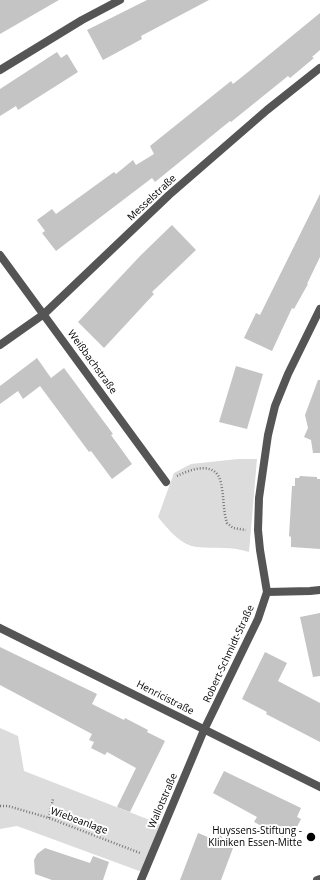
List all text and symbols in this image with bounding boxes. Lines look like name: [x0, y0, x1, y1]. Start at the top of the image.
street label: Messelstraße: [125, 172, 179, 224]
street label: Weißbachstraße: [65, 328, 119, 396]
street label: Robert-Schmidt-Straße: [201, 603, 257, 705]
street label: Henricistraße: [134, 678, 196, 718]
street label: Wallotstraße: [146, 771, 180, 831]
street label: Wiebeanlage: [49, 805, 109, 837]
place label: Huyssens-Stiftung - Kliniken Essen-Mitte: [208, 825, 302, 848]
marker: Huyssens-Stiftung - Kliniken Essen-Mitte: [305, 831, 317, 843]

